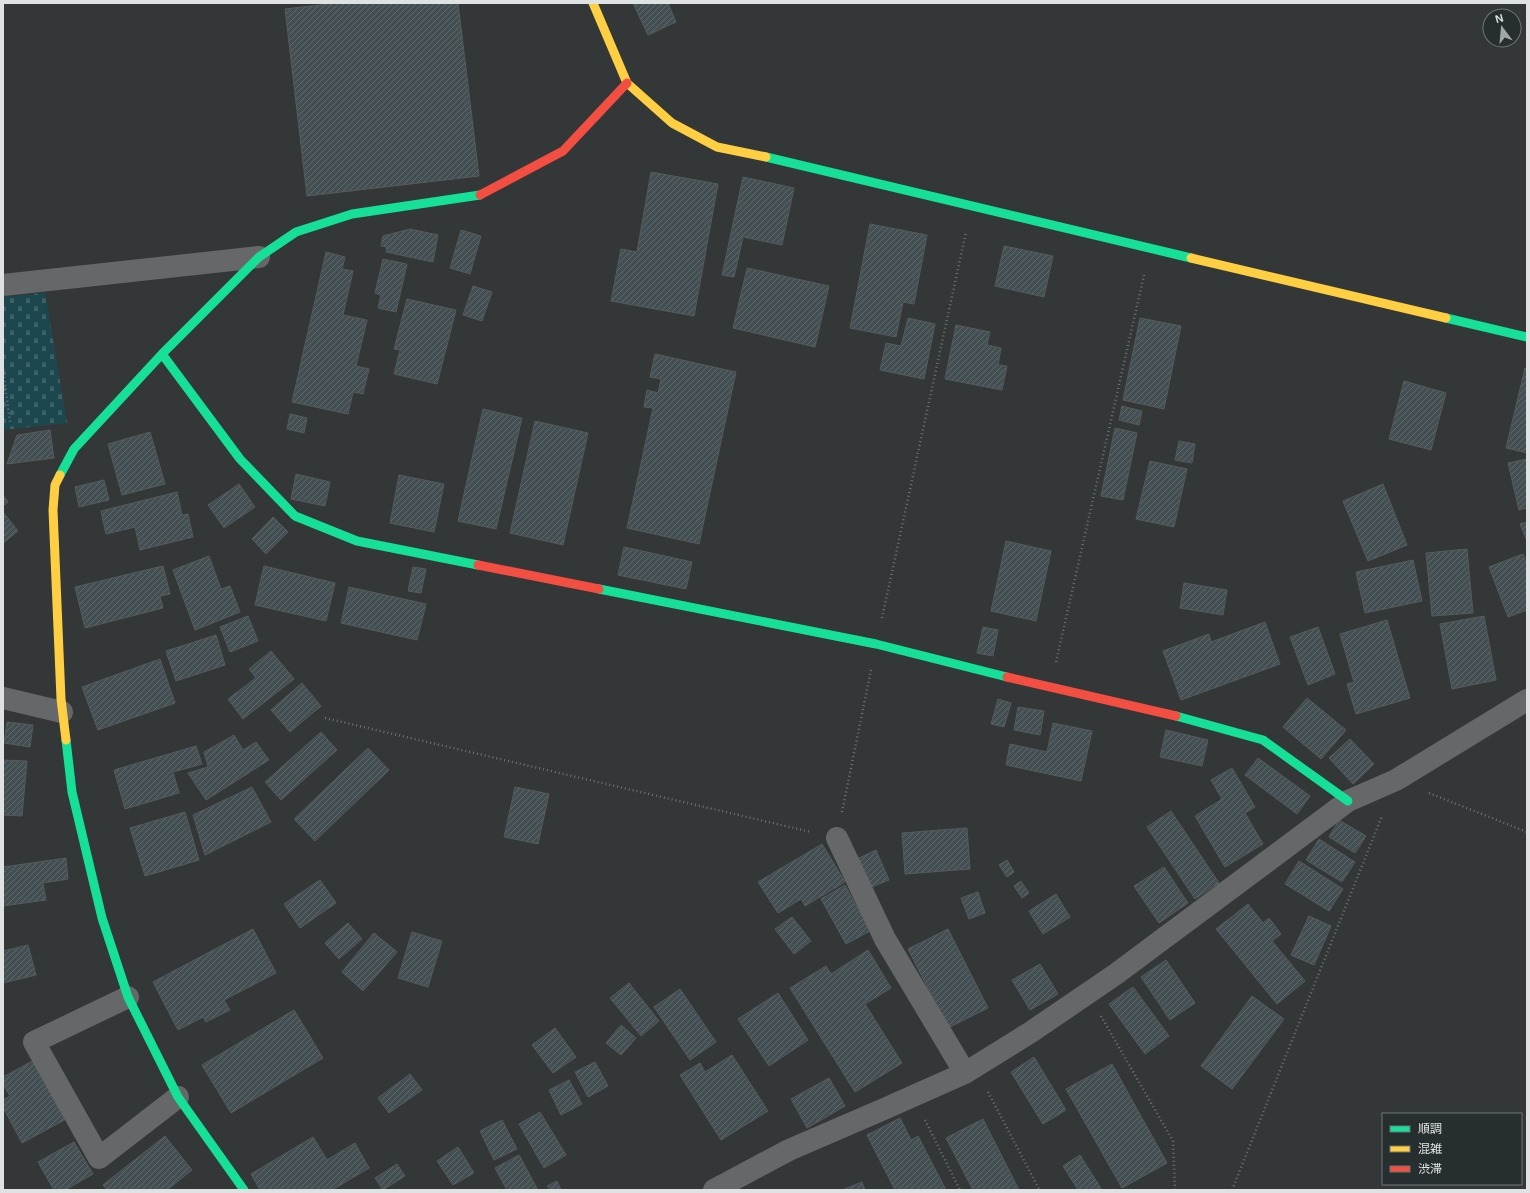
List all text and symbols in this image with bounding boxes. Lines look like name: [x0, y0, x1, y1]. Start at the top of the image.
north arrow: [1482, 8, 1522, 48]
text: N: [1494, 12, 1505, 25]
legend: [1382, 1113, 1522, 1185]
text: 順調: [1418, 1122, 1442, 1136]
text: 混雑: [1418, 1142, 1442, 1156]
text: 渋滞: [1418, 1162, 1442, 1176]

